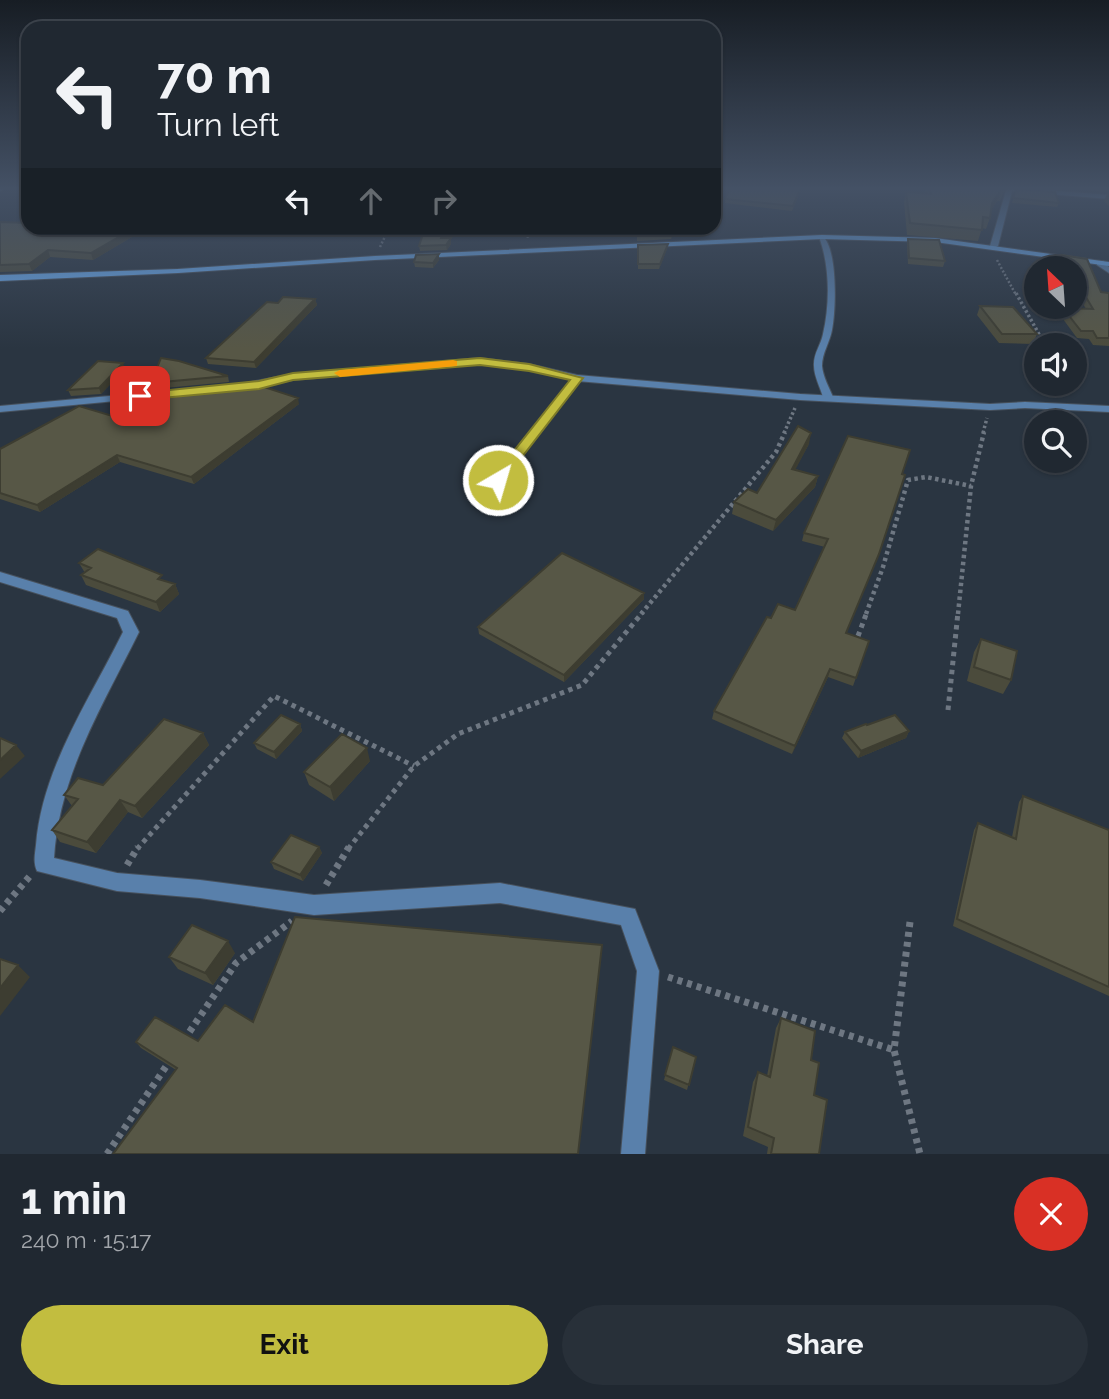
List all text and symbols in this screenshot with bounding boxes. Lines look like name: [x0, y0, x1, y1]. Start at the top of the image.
text: 70 m: [157, 47, 272, 104]
icon: left: [42, 49, 133, 140]
text: Turn left: [157, 106, 279, 143]
icon: left: [279, 182, 317, 220]
icon: ahead: [352, 182, 390, 220]
icon: right: [425, 182, 463, 220]
north arrow: [1024, 256, 1087, 318]
map controls: [1024, 256, 1087, 473]
button: sound: [1024, 333, 1087, 396]
pin: [110, 366, 170, 426]
icon: arrive: [121, 377, 159, 415]
button: search: [1024, 410, 1087, 473]
position arrow: [461, 443, 535, 517]
text: 1 min: [21, 1175, 127, 1224]
button: close: [1014, 1177, 1088, 1251]
text: 240 m · 15:17: [21, 1226, 151, 1253]
button: Exit: [21, 1305, 548, 1385]
button: Share: [562, 1305, 1088, 1385]

